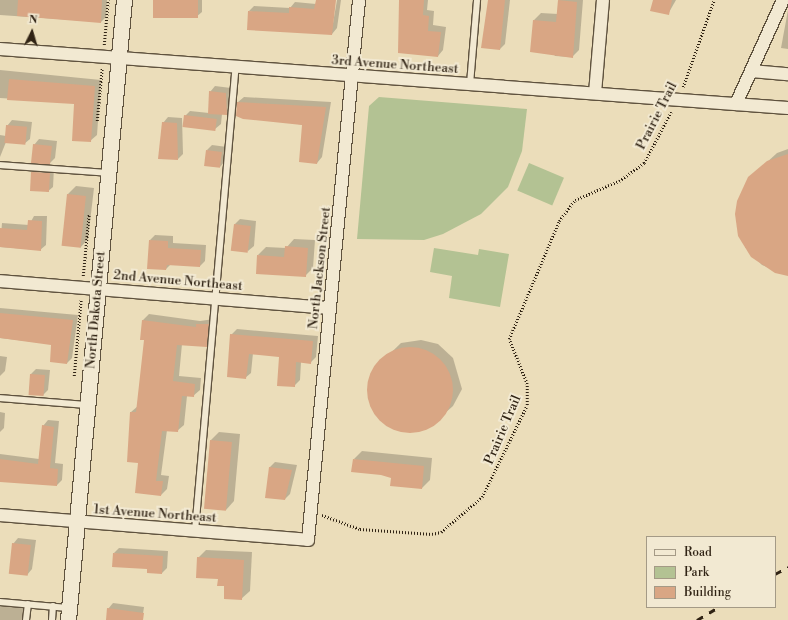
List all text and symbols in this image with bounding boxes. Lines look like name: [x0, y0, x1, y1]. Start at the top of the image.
north arrow: [12, 12, 52, 52]
text: N: [28, 13, 38, 27]
street label: 3rd Avenue Northeast: [331, 53, 459, 77]
street label: Prairie Trail: [633, 80, 681, 152]
street label: North Jackson Street: [306, 206, 334, 330]
street label: North Dakota Street: [83, 251, 109, 369]
street label: 2nd Avenue Northeast: [113, 268, 243, 294]
street label: Prairie Trail: [481, 393, 525, 467]
street label: 1st Avenue Northeast: [93, 502, 217, 526]
legend: [646, 536, 776, 608]
text: Road: [684, 545, 712, 560]
text: Park: [684, 565, 709, 580]
text: Building: [684, 585, 731, 600]

